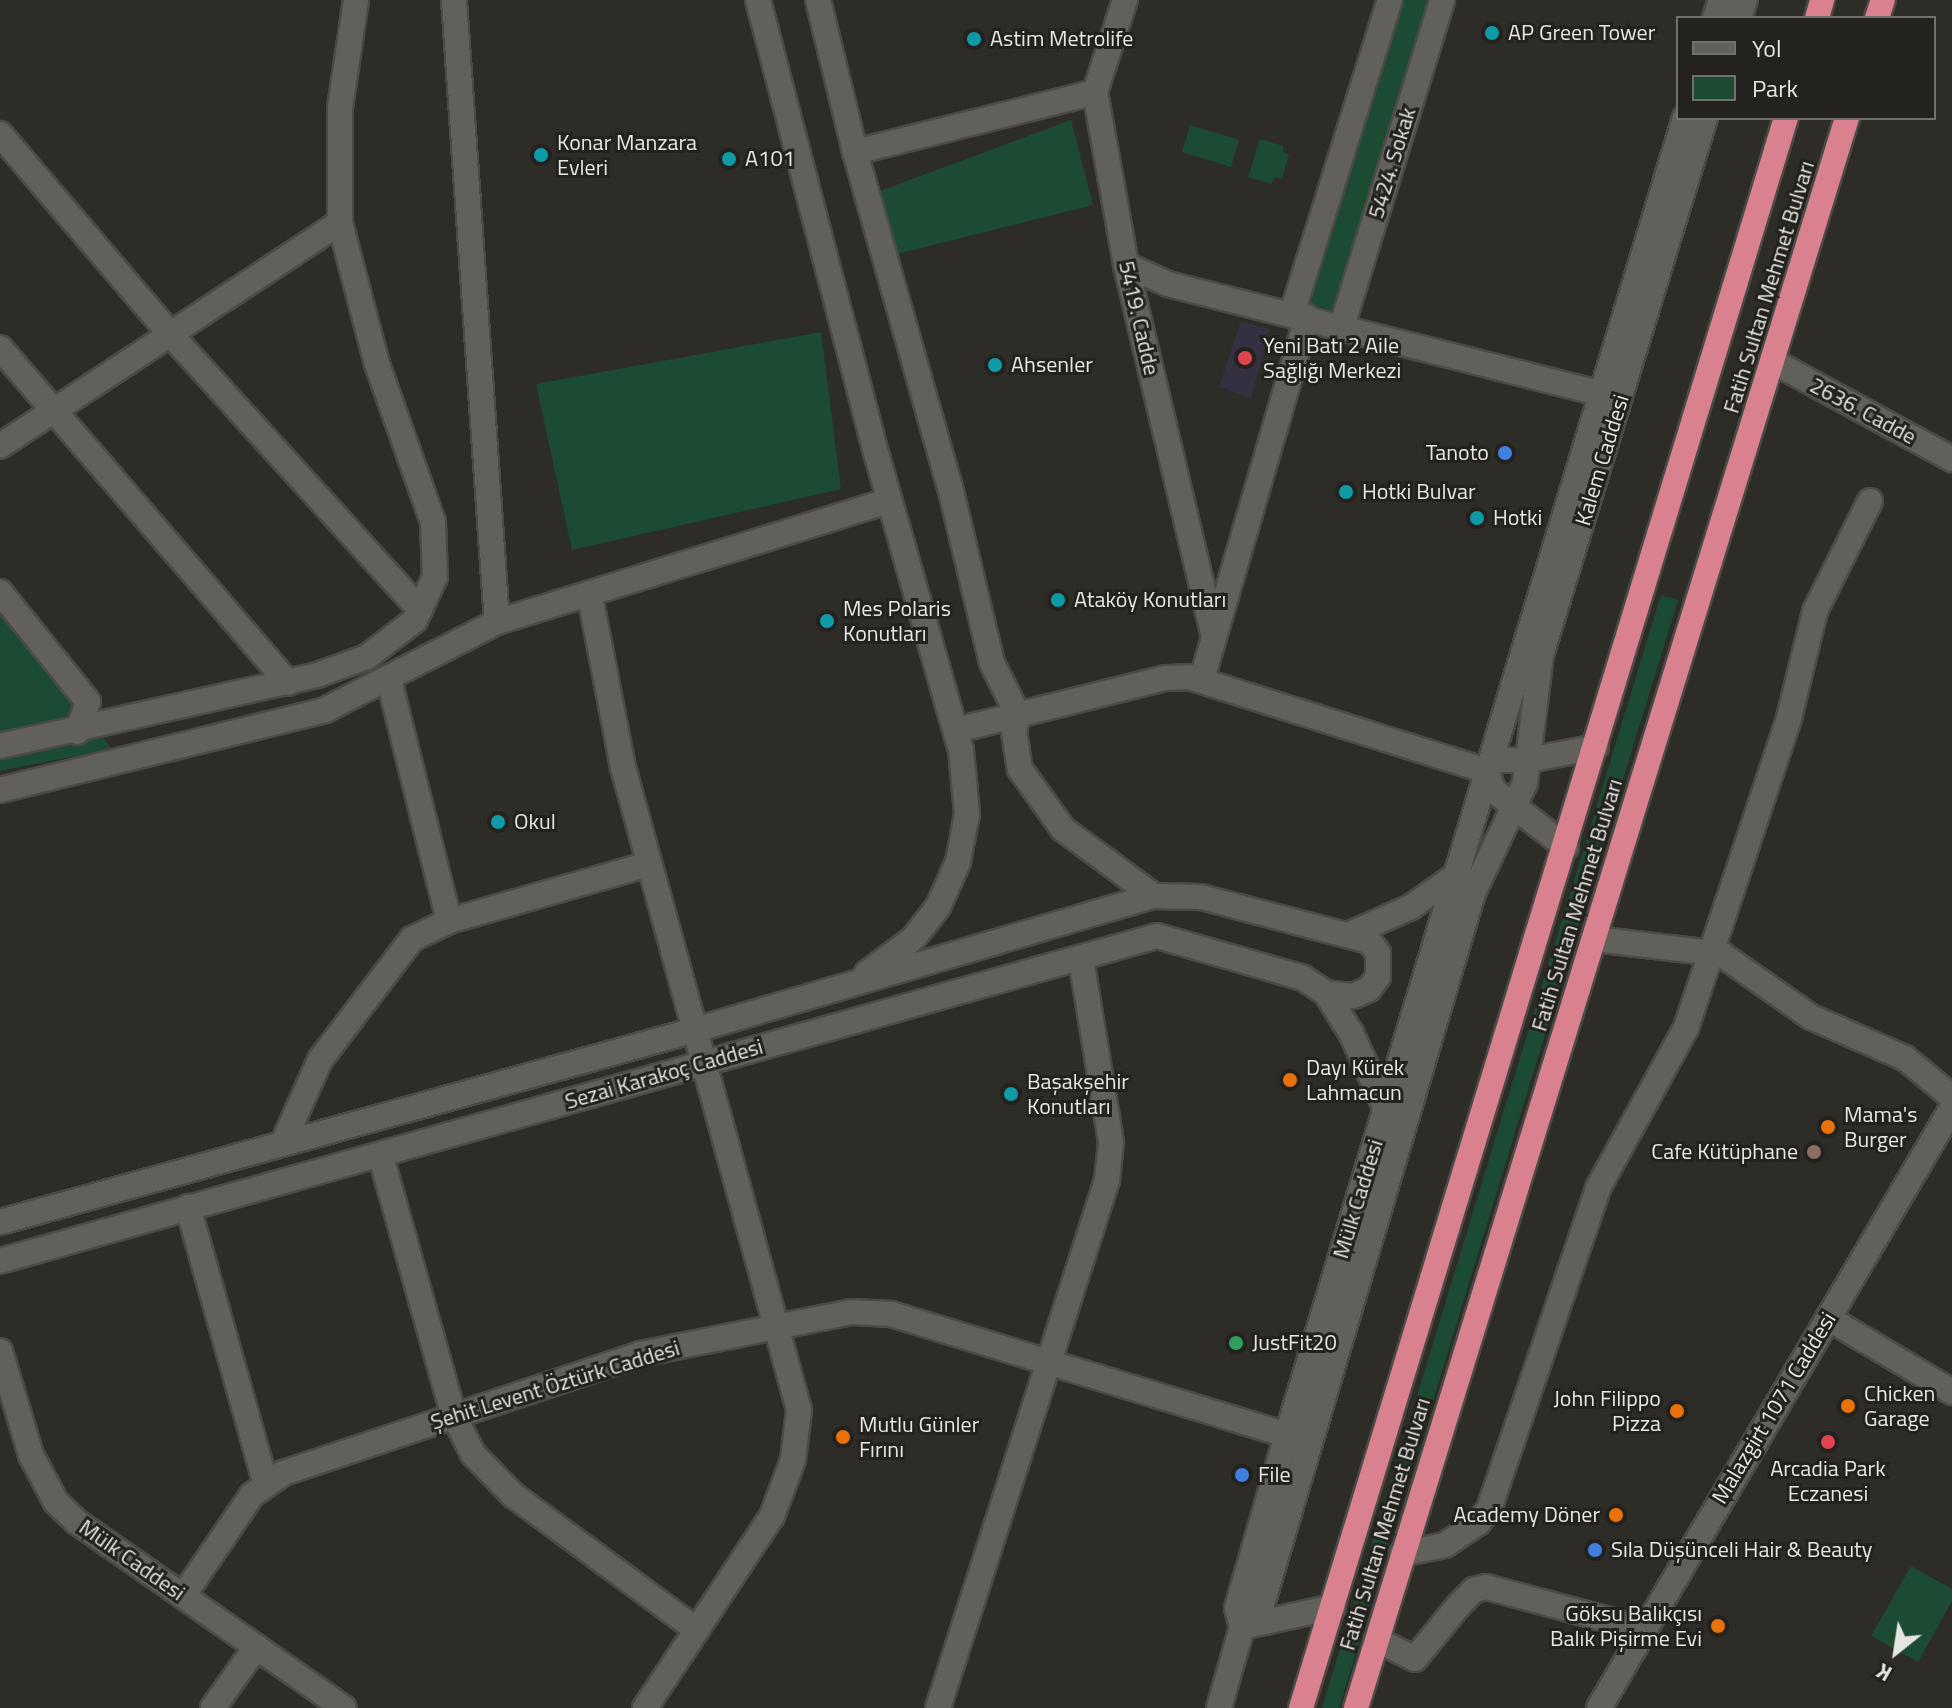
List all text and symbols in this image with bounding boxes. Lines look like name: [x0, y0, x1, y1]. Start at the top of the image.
legend: [1676, 16, 1936, 120]
place label: AP Green Tower: [1508, 20, 1655, 46]
marker: AP Green Tower: [1483, 24, 1501, 42]
place label: Astim Metrolife: [990, 26, 1133, 52]
marker: Astim Metrolife: [965, 30, 983, 48]
text: Yol: [1752, 30, 1781, 66]
text: Park: [1752, 70, 1798, 106]
street label: 5424. Sokak: [1363, 104, 1421, 222]
place label: Konar Manzara Evleri: [557, 129, 697, 180]
marker: Konar Manzara Evleri: [532, 146, 550, 164]
place label: A101: [745, 146, 795, 172]
marker: A101: [720, 150, 738, 168]
street label: Fatih Sultan Mehmet Bulvarı: [1718, 158, 1820, 416]
street label: 5419. Cadde: [1113, 258, 1165, 378]
place label: Yeni Batı 2 Aile Sağlığı Merkezi: [1263, 332, 1401, 384]
marker: Yeni Batı 2 Aile Sağlığı Merkezi: [1234, 347, 1256, 369]
place label: Ahsenler: [1011, 352, 1093, 378]
marker: Ahsenler: [986, 356, 1004, 374]
street label: 2636. Cadde: [1805, 372, 1921, 450]
street label: Kalem Caddesi: [1570, 391, 1634, 529]
place label: Tanoto: [1426, 440, 1489, 466]
marker: Tanoto: [1496, 444, 1514, 462]
place label: Hotki Bulvar: [1362, 479, 1476, 505]
marker: Hotki Bulvar: [1337, 483, 1355, 501]
place label: Hotki: [1493, 505, 1542, 531]
marker: Hotki: [1468, 509, 1486, 527]
place label: Ataköy Konutları: [1074, 587, 1226, 613]
marker: Ataköy Konutları: [1049, 591, 1067, 609]
place label: Mes Polaris Konutları: [843, 595, 951, 646]
marker: Mes Polaris Konutları: [818, 612, 836, 630]
street label: Fatih Sultan Mehmet Bulvarı: [1526, 776, 1628, 1034]
place label: Okul: [514, 809, 556, 835]
marker: Okul: [489, 813, 507, 831]
street label: Sezai Karakoç Caddesi: [562, 1033, 766, 1115]
place label: Dayı Kürek Lahmacun: [1306, 1054, 1404, 1106]
place label: Başakşehir Konutları: [1027, 1068, 1129, 1120]
marker: Dayı Kürek Lahmacun: [1281, 1071, 1299, 1089]
marker: Başakşehir Konutları: [1002, 1085, 1020, 1103]
place label: Mama's Burger: [1844, 1101, 1918, 1152]
marker: Mama's Burger: [1819, 1118, 1837, 1136]
street label: Mülk Caddesi: [1327, 1136, 1389, 1262]
place label: Cafe Kütüphane: [1651, 1139, 1798, 1165]
marker: Cafe Kütüphane: [1805, 1143, 1823, 1161]
street label: Malazgirt 1071 Caddesi: [1706, 1308, 1842, 1508]
place label: JustFit20: [1252, 1330, 1337, 1356]
marker: JustFit20: [1227, 1334, 1245, 1352]
street label: Şehit Levent Öztürk Caddesi: [427, 1335, 683, 1435]
place label: Chicken Garage: [1864, 1380, 1935, 1432]
place label: John Filippo Pizza: [1554, 1385, 1661, 1436]
street label: Fatih Sultan Mehmet Bulvarı: [1334, 1395, 1436, 1653]
marker: Chicken Garage: [1839, 1397, 1857, 1415]
marker: John Filippo Pizza: [1668, 1402, 1686, 1420]
place label: Mutlu Günler Fırını: [859, 1411, 979, 1462]
marker: Mutlu Günler Fırını: [834, 1428, 852, 1446]
marker: Arcadia Park Eczanesi: [1819, 1433, 1837, 1451]
place label: Arcadia Park Eczanesi: [1770, 1455, 1886, 1506]
place label: File: [1258, 1462, 1291, 1488]
marker: File: [1233, 1466, 1251, 1484]
place label: Academy Döner: [1454, 1502, 1600, 1528]
marker: Academy Döner: [1607, 1506, 1625, 1524]
street label: Mülk Caddesi: [74, 1514, 190, 1606]
place label: Sıla Düşünceli Hair & Beauty: [1611, 1537, 1872, 1563]
marker: Sıla Düşünceli Hair & Beauty: [1586, 1541, 1604, 1559]
place label: Göksu Balıkçısı Balık Pişirme Evi: [1550, 1600, 1702, 1652]
north arrow: [1856, 1612, 1936, 1692]
marker: Göksu Balıkçısı Balık Pişirme Evi: [1709, 1617, 1727, 1635]
text: K: [1870, 1655, 1898, 1691]

